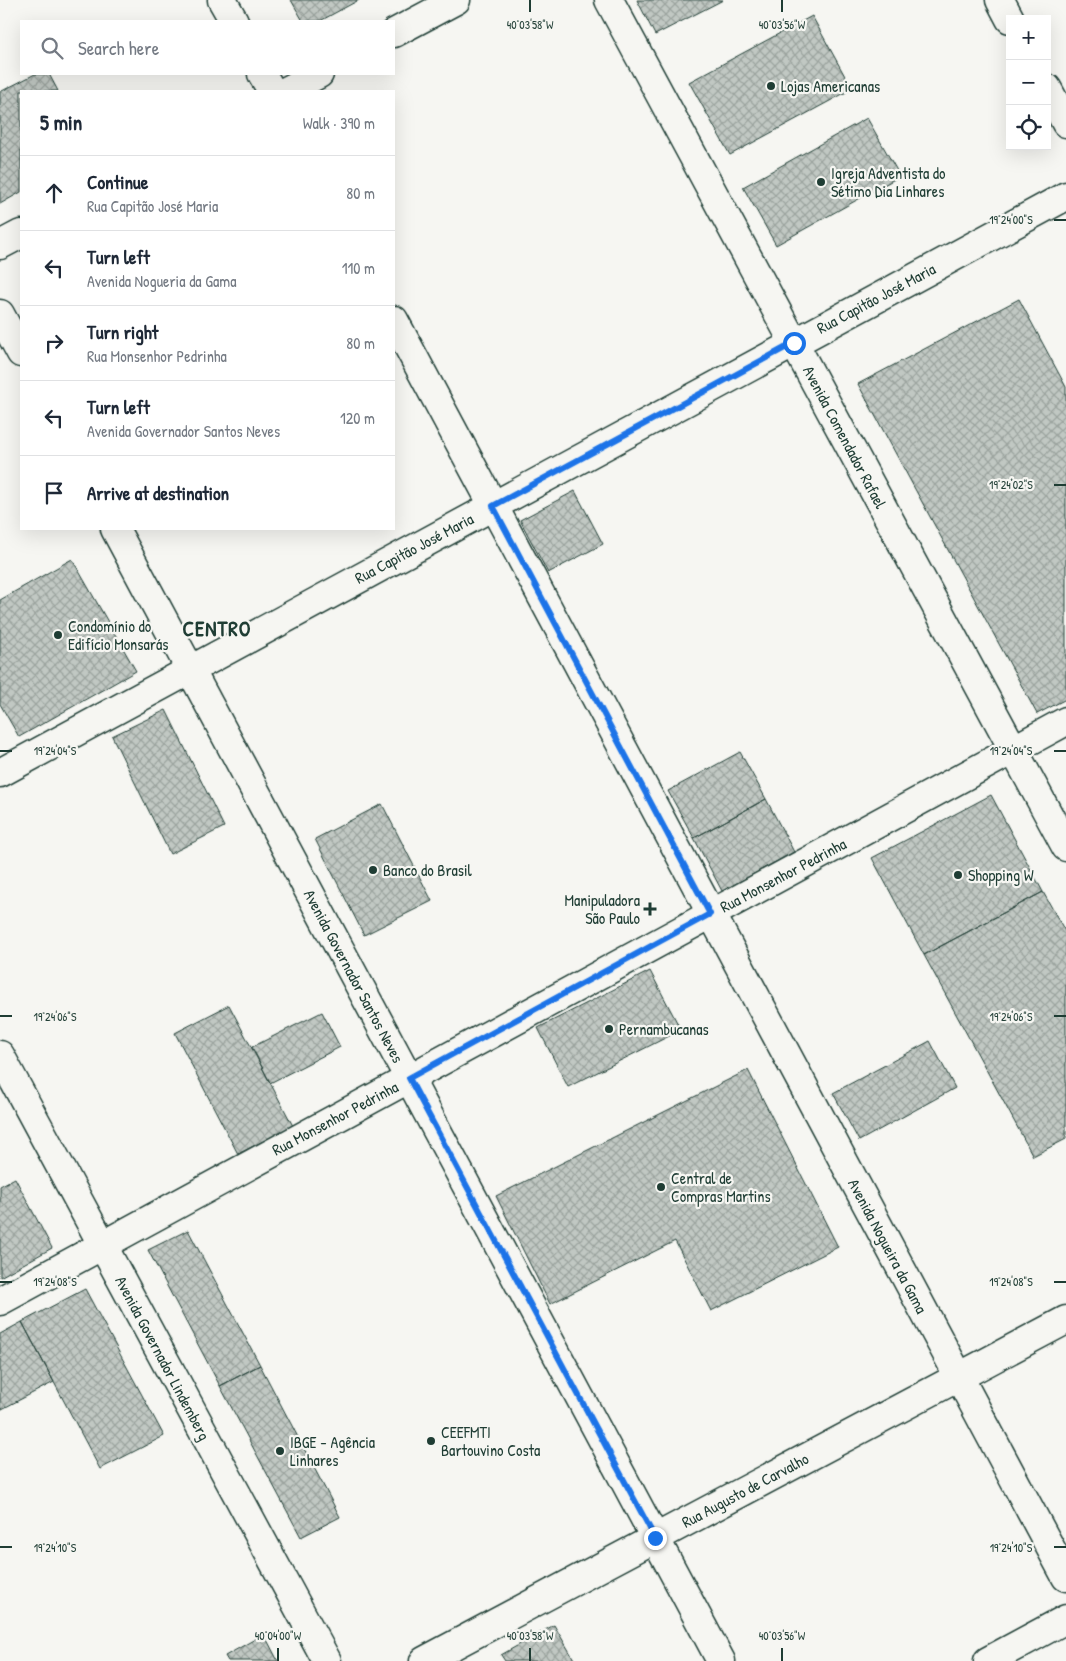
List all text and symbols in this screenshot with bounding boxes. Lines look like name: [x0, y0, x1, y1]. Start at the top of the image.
map controls: [1006, 15, 1051, 150]
button: +: [1006, 15, 1051, 60]
text: 40°03'58"W: [507, 16, 554, 33]
text: 40°03'56"W: [759, 16, 806, 33]
search box: [20, 20, 395, 75]
icon: search: [38, 34, 66, 62]
text: Search here: [78, 35, 159, 61]
button: −: [1006, 60, 1051, 105]
place label: Lojas Americanas: [781, 75, 880, 97]
marker: Lojas Americanas: [765, 80, 777, 92]
button: locate: [1006, 105, 1051, 150]
text: 5 min: [40, 108, 82, 137]
text: Walk · 390 m: [303, 112, 375, 134]
place label: Igreja Adventista do Sétimo Dia Linhares: [831, 162, 946, 202]
text: Continue: [87, 169, 148, 195]
marker: Igreja Adventista do Sétimo Dia Linhares: [815, 176, 827, 188]
icon: ahead: [40, 179, 68, 207]
text: 80 m: [346, 182, 375, 204]
text: Rua Capitão José Maria: [87, 195, 218, 217]
text: 19°24'00"S: [989, 211, 1033, 228]
text: Turn left: [87, 244, 150, 270]
icon: left: [40, 254, 68, 282]
text: 110 m: [342, 257, 375, 279]
street label: Rua Capitão José Maria: [813, 257, 939, 339]
text: Avenida Nogueria da Gama: [87, 270, 236, 292]
text: Turn right: [87, 319, 158, 345]
icon: right: [40, 329, 68, 357]
text: 80 m: [346, 332, 375, 354]
route start: [783, 332, 806, 355]
text: Rua Monsenhor Pedrinha: [87, 345, 227, 367]
street label: Avenida Comendador Rafael: [798, 362, 892, 513]
text: Turn left: [87, 394, 150, 420]
icon: left: [40, 404, 68, 432]
text: 120 m: [340, 407, 375, 429]
text: Avenida Governador Santos Neves: [87, 420, 280, 442]
text: 19°24'02"S: [989, 476, 1033, 493]
icon: arrive: [40, 479, 68, 507]
text: Arrive at destination: [87, 480, 229, 506]
street label: Rua Capitão José Maria: [351, 507, 477, 589]
district label: CENTRO: [183, 614, 252, 643]
place label: Condomínio do Edifício Monsarás: [68, 615, 168, 655]
marker: Condomínio do Edifício Monsarás: [52, 629, 64, 641]
text: 19°24'04"S: [34, 742, 77, 759]
text: 19°24'04"S: [990, 742, 1033, 759]
street label: Rua Monsenhor Pedrinha: [716, 832, 850, 918]
place label: Banco do Brasil: [383, 859, 473, 881]
marker: Banco do Brasil: [367, 864, 379, 876]
place label: Shopping W: [968, 864, 1034, 886]
marker: Shopping W: [952, 869, 964, 881]
street label: Avenida Governador Santos Neves: [299, 886, 409, 1066]
place label: Manipuladora São Paulo: [564, 889, 641, 929]
marker: Manipuladora São Paulo: [644, 903, 656, 915]
text: 19°24'06"S: [34, 1008, 77, 1025]
text: 19°24'06"S: [990, 1008, 1033, 1025]
place label: Pernambucanas: [619, 1018, 709, 1040]
marker: Pernambucanas: [603, 1023, 615, 1035]
street label: Rua Monsenhor Pedrinha: [268, 1075, 402, 1161]
place label: Central de Compras Martins: [671, 1167, 771, 1207]
street label: Avenida Nogueira da Gama: [843, 1175, 933, 1317]
marker: Central de Compras Martins: [655, 1181, 667, 1193]
street label: Avenida Governador Lindemberg: [110, 1272, 216, 1444]
text: 19°24'08"S: [33, 1273, 77, 1290]
text: 19°24'08"S: [989, 1273, 1033, 1290]
place label: CEEFMTI Bartouvino Costa: [441, 1421, 540, 1461]
place label: IBGE - Agência Linhares: [290, 1431, 375, 1471]
marker: CEEFMTI Bartouvino Costa: [425, 1435, 437, 1447]
marker: IBGE - Agência Linhares: [274, 1445, 286, 1457]
street label: Rua Augusto de Carvalho: [678, 1447, 813, 1533]
route end: [644, 1527, 667, 1550]
text: 19°24'10"S: [34, 1539, 77, 1556]
text: 19°24'10"S: [990, 1539, 1033, 1556]
text: 40°04'00"W: [255, 1627, 302, 1644]
text: 40°03'58"W: [507, 1627, 554, 1644]
text: 40°03'56"W: [759, 1627, 806, 1644]

